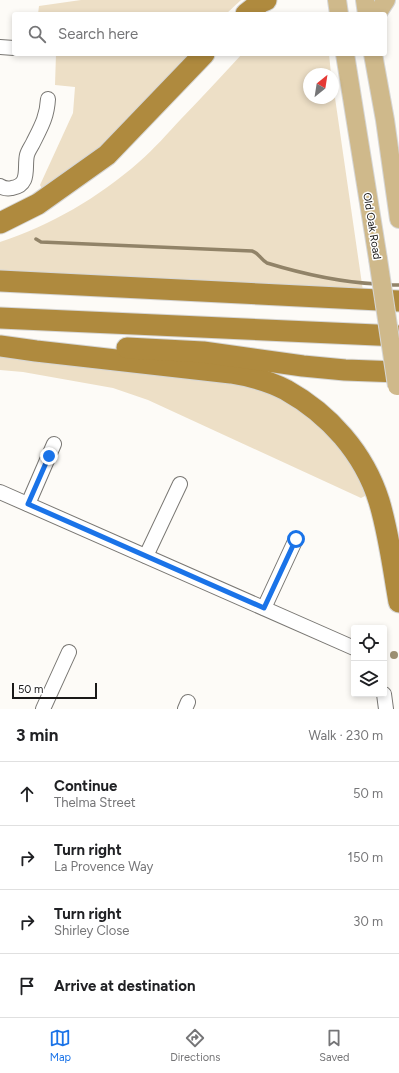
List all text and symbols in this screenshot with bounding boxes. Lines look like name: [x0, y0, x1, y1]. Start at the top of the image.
search box: [12, 12, 387, 56]
icon: search: [26, 23, 48, 45]
text: Search here: [58, 25, 138, 43]
north arrow: [303, 68, 339, 104]
street label: Old Oak Road: [360, 192, 384, 260]
route end: [40, 447, 58, 465]
route start: [287, 530, 305, 548]
map controls: [351, 625, 387, 697]
button: locate: [351, 625, 387, 661]
button: layers: [351, 661, 387, 697]
scale bar: [12, 681, 97, 700]
text: 50 m: [18, 683, 43, 696]
text: 3 min: [16, 725, 58, 745]
text: Walk · 230 m: [309, 728, 383, 743]
text: Continue: [54, 777, 117, 795]
icon: ahead: [16, 783, 38, 805]
text: 50 m: [353, 786, 383, 801]
text: Thelma Street: [54, 795, 136, 810]
text: Turn right: [54, 841, 122, 859]
icon: right: [16, 847, 38, 869]
text: 150 m: [348, 850, 383, 865]
text: La Provence Way: [54, 859, 153, 874]
text: Turn right: [54, 905, 122, 923]
icon: right: [16, 911, 38, 933]
text: 30 m: [353, 914, 383, 929]
text: Shirley Close: [54, 923, 129, 938]
icon: arrive: [16, 975, 38, 997]
text: Arrive at destination: [54, 977, 195, 995]
tab: Map: [49, 1027, 71, 1064]
tab: Directions: [170, 1027, 220, 1064]
tab: Saved: [319, 1027, 350, 1064]

